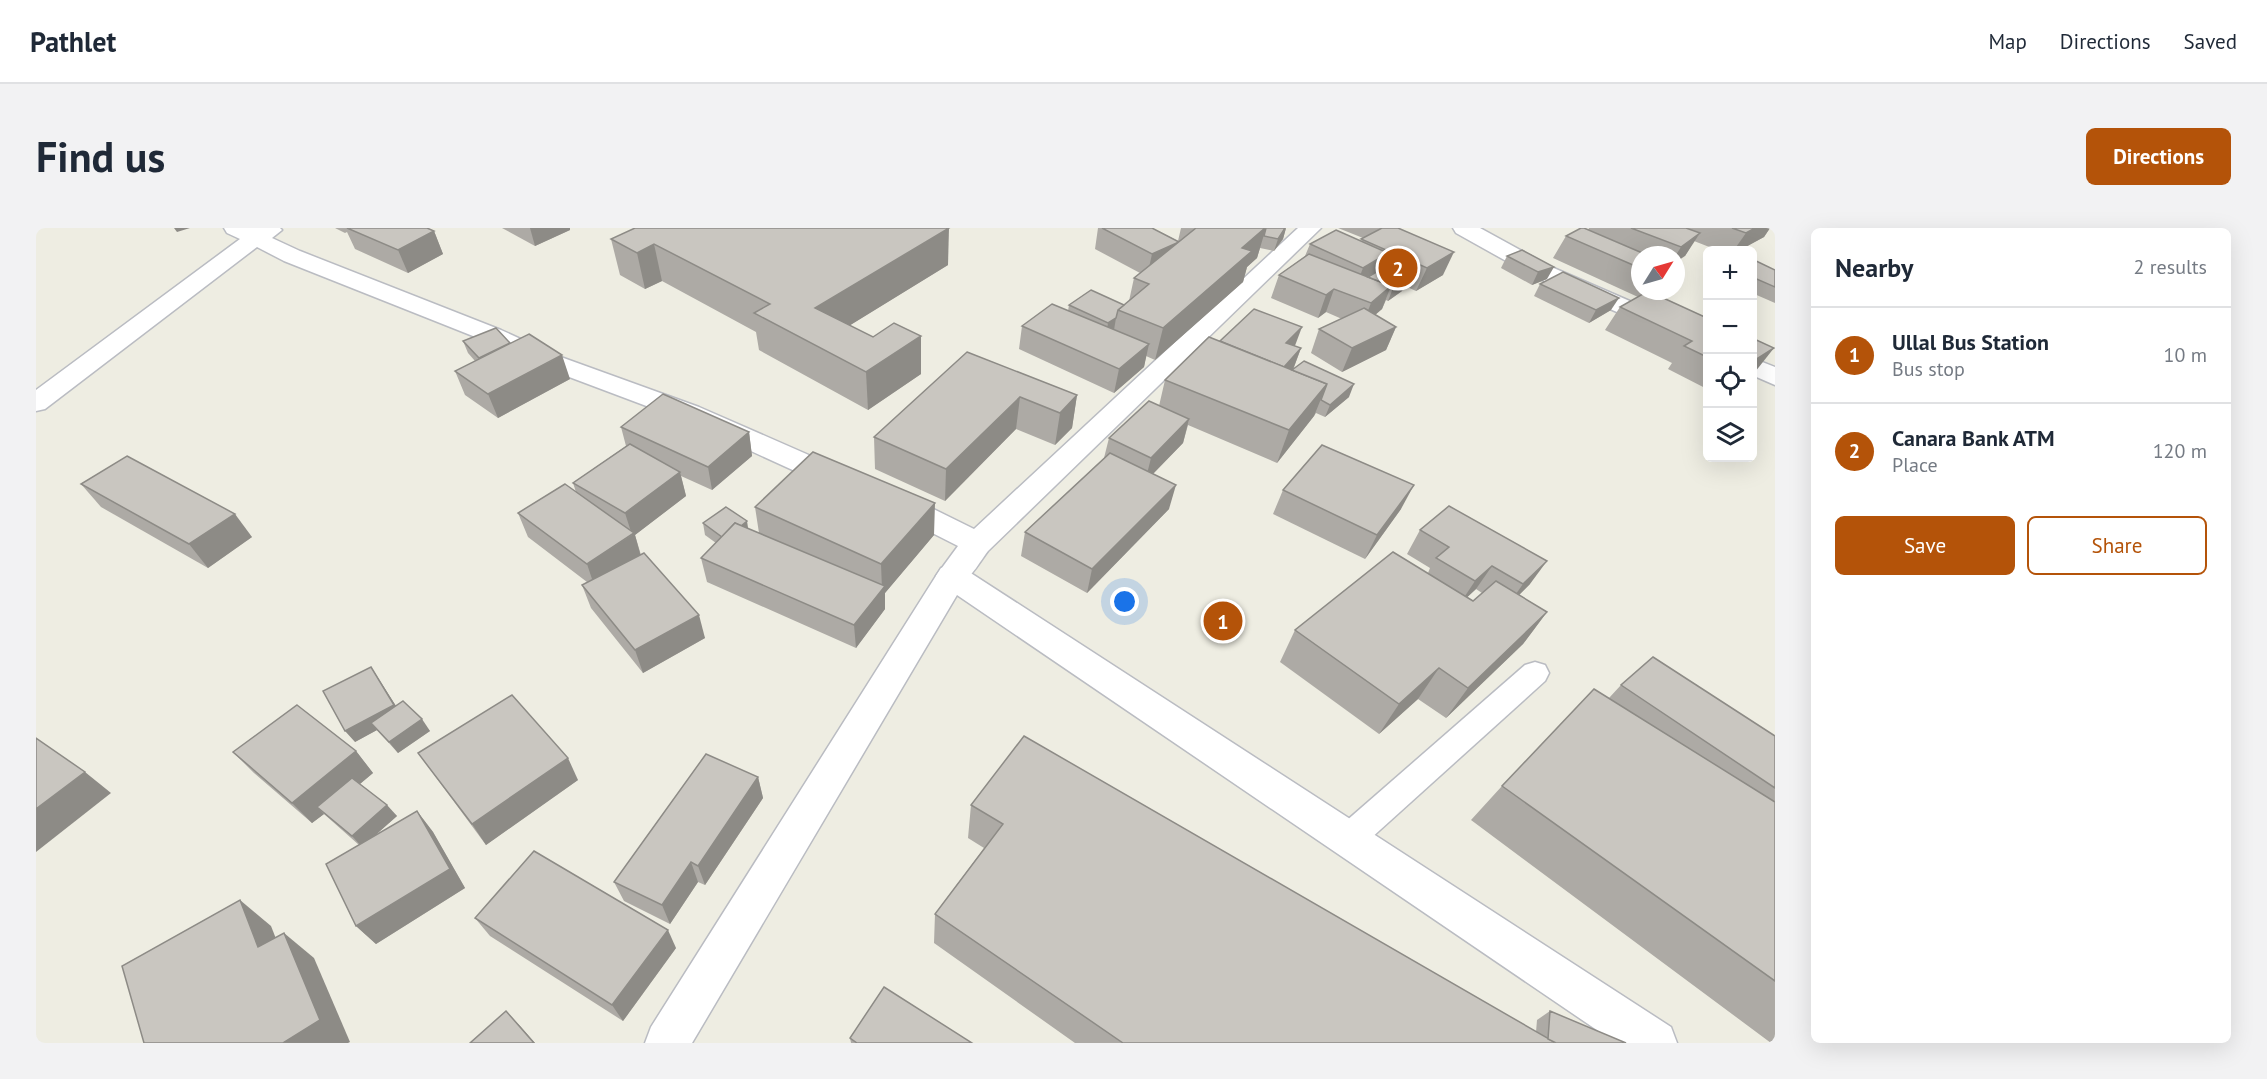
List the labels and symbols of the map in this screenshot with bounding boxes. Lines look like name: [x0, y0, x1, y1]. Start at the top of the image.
pin: 2: [1378, 246, 1418, 291]
north arrow: [1631, 246, 1685, 300]
your location: [1110, 587, 1139, 616]
pin: 1: [1204, 598, 1242, 644]

